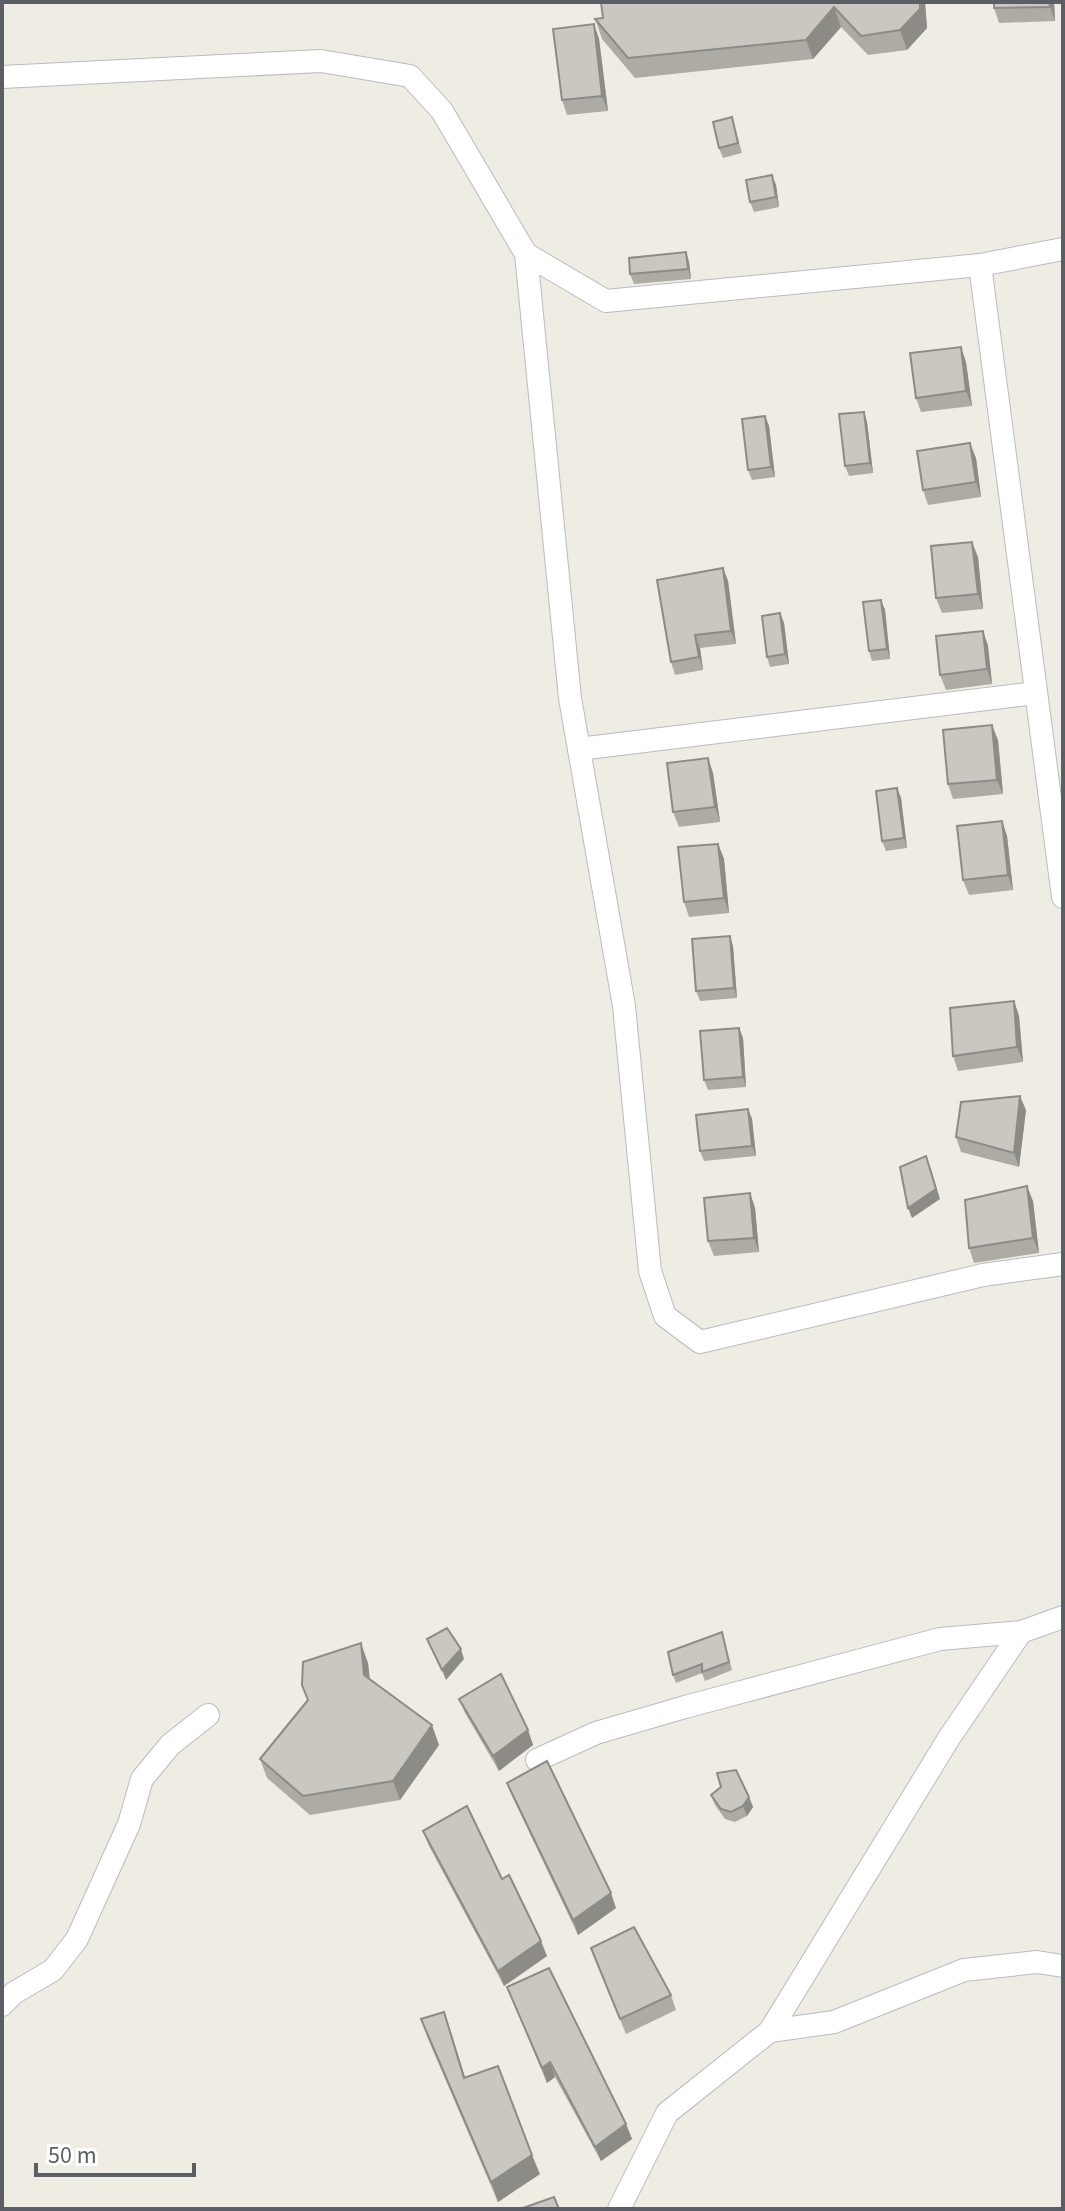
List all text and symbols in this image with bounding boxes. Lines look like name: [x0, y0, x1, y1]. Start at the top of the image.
scale bar: [36, 2127, 194, 2177]
text: 50 m: [48, 2138, 97, 2173]

